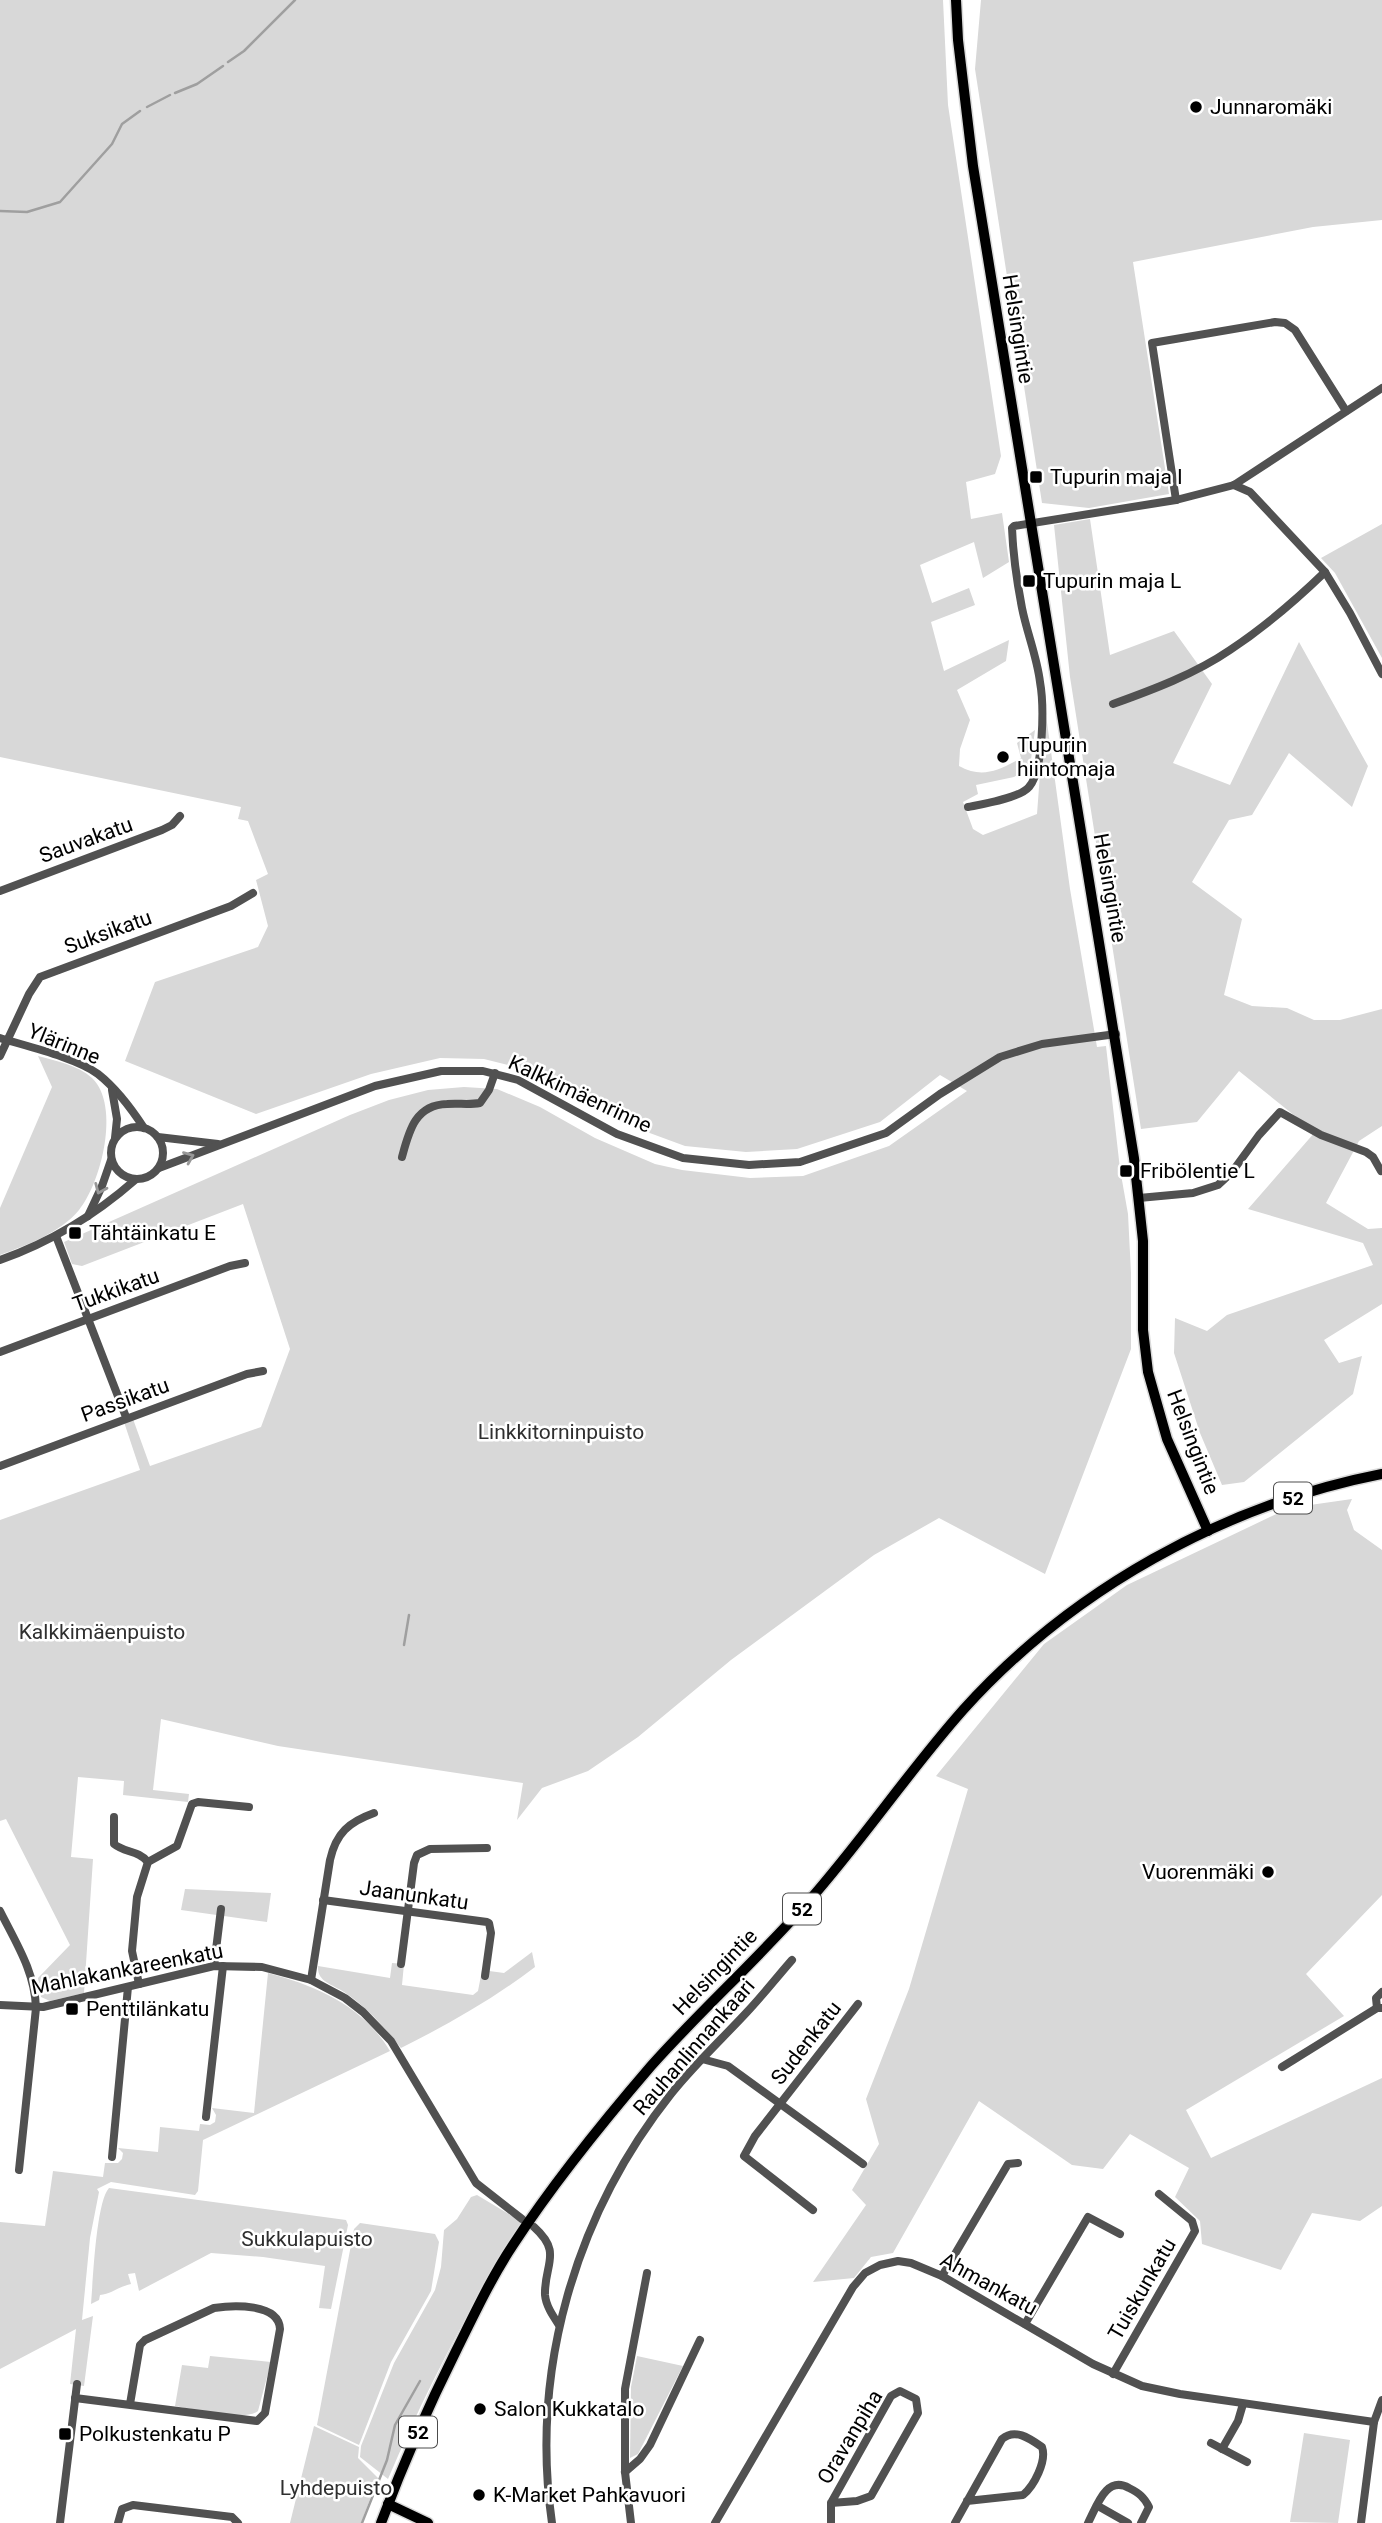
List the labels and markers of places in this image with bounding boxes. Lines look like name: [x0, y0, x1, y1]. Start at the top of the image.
place label: Junnaromäki: [1210, 95, 1332, 119]
marker: Junnaromäki: [1188, 99, 1204, 115]
place label: Tupurin maja I: [1050, 465, 1183, 489]
marker: Tupurin maja I: [1028, 469, 1044, 485]
place label: Tupurin maja L: [1043, 569, 1181, 593]
marker: Tupurin maja L: [1021, 573, 1037, 589]
place label: Tupurin hiintomaja: [1017, 733, 1115, 781]
marker: Tupurin hiintomaja: [995, 749, 1011, 765]
place label: Fribölentie L: [1140, 1159, 1255, 1183]
marker: Fribölentie L: [1118, 1163, 1134, 1179]
place label: Tähtäinkatu E: [89, 1221, 216, 1245]
marker: Tähtäinkatu E: [67, 1225, 83, 1241]
place label: Vuorenmäki: [1142, 1860, 1254, 1884]
marker: Vuorenmäki: [1260, 1864, 1276, 1880]
place label: Penttilänkatu: [86, 1997, 209, 2021]
marker: Penttilänkatu: [64, 2001, 80, 2017]
place label: Salon Kukkatalo: [494, 2397, 644, 2421]
marker: Salon Kukkatalo: [472, 2401, 488, 2417]
place label: Polkustenkatu P: [79, 2422, 231, 2446]
marker: Polkustenkatu P: [57, 2426, 73, 2442]
place label: K-Market Pahkavuori: [493, 2483, 686, 2507]
marker: K-Market Pahkavuori: [471, 2487, 487, 2503]

